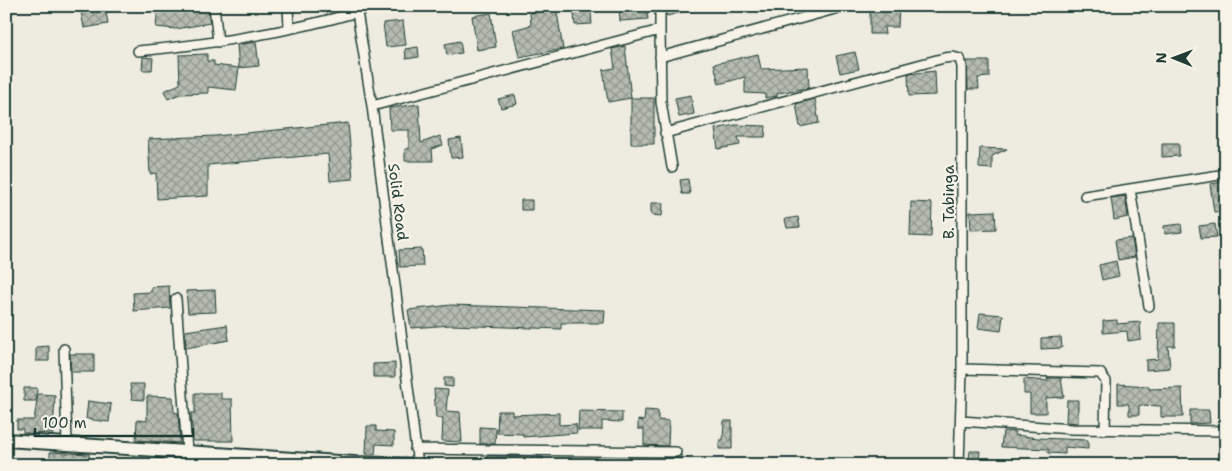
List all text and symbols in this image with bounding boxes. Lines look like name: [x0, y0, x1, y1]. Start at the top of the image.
north arrow: [1150, 32, 1200, 82]
text: N: [1152, 52, 1170, 63]
street label: Solid Road: [383, 162, 413, 242]
street label: B. Tabinga: [939, 164, 959, 239]
scale bar: [35, 406, 192, 438]
text: 100 m: [42, 413, 87, 433]

